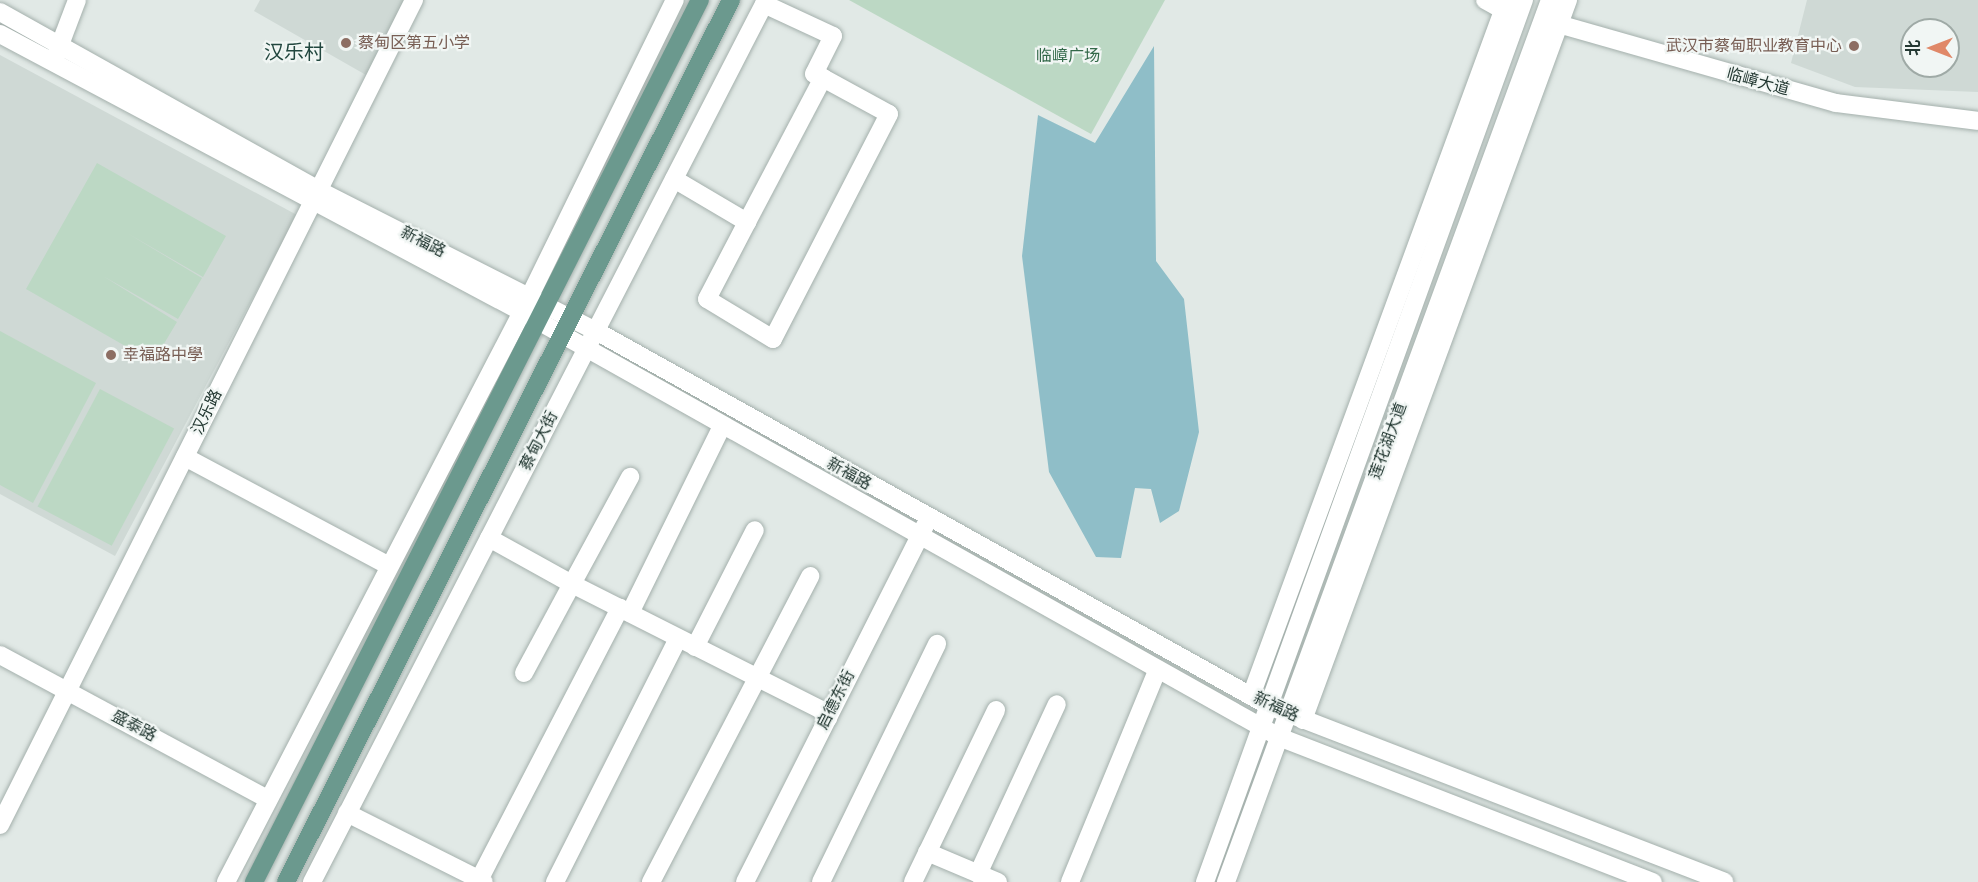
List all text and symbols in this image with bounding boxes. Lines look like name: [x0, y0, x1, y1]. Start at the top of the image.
north arrow: [1900, 18, 1960, 78]
place label: 蔡甸区第五小学: [358, 33, 470, 53]
marker: 蔡甸区第五小学: [339, 36, 353, 50]
place label: 武汉市蔡甸职业教育中心: [1666, 36, 1842, 56]
marker: 武汉市蔡甸职业教育中心: [1847, 39, 1861, 53]
district label: 汉乐村: [264, 40, 324, 64]
text: 北: [1904, 40, 1923, 56]
park label: 临嶂广场: [1036, 46, 1100, 66]
street label: 临嶂大道: [1725, 64, 1791, 100]
street label: 新福路: [397, 223, 449, 261]
place label: 幸福路中學: [123, 345, 203, 365]
marker: 幸福路中學: [104, 348, 118, 362]
street label: 汉乐路: [188, 386, 226, 438]
street label: 莲花湖大道: [1365, 400, 1411, 482]
street label: 蔡甸大街: [516, 408, 562, 474]
street label: 新福路: [823, 454, 875, 494]
street label: 启德东街: [813, 667, 859, 733]
street label: 新福路: [1250, 688, 1302, 726]
street label: 盛泰路: [108, 706, 160, 746]

